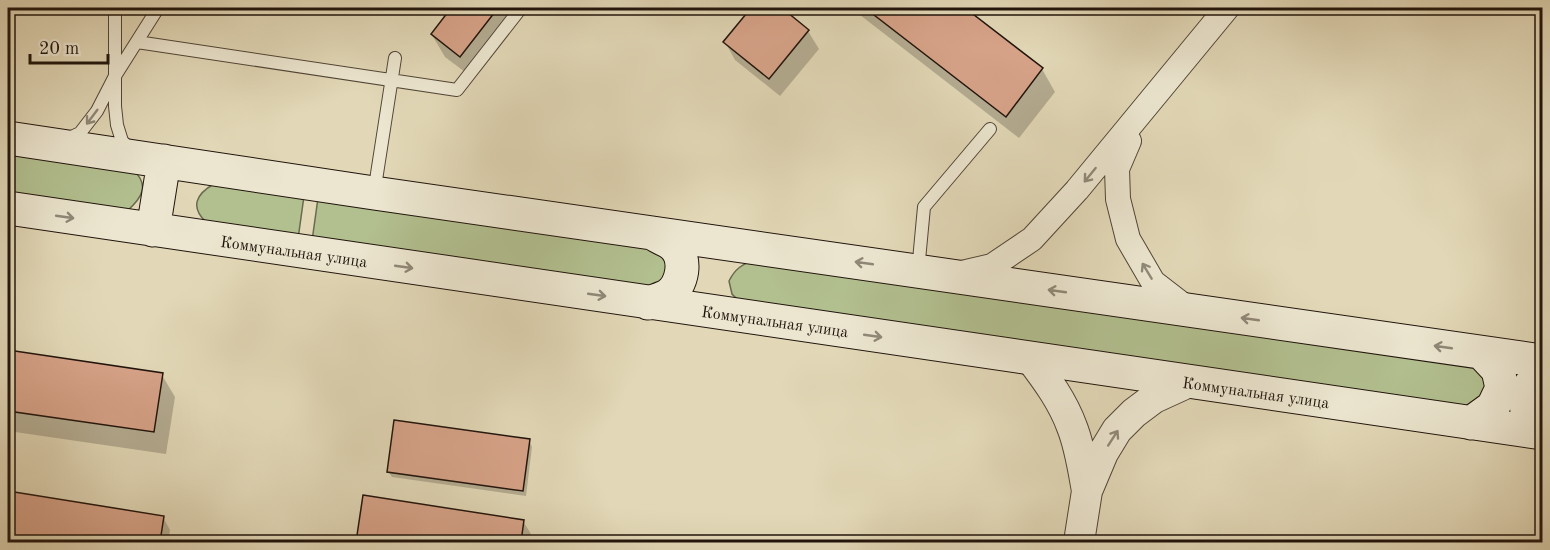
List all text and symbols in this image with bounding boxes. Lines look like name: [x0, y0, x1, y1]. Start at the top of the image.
scale bar: [30, 27, 108, 65]
text: 20 m: [39, 40, 79, 58]
one-way arrow: [86, 108, 98, 124]
one-way arrow: [1083, 167, 1097, 182]
one-way arrow: [55, 212, 75, 223]
street label: Коммунальная улица: [219, 235, 368, 271]
one-way arrow: [855, 258, 874, 269]
one-way arrow: [393, 261, 413, 272]
one-way arrow: [1141, 263, 1153, 280]
one-way arrow: [1048, 286, 1067, 297]
one-way arrow: [586, 290, 606, 301]
street label: Коммунальная улица: [700, 305, 849, 341]
one-way arrow: [1241, 314, 1260, 325]
one-way arrow: [862, 330, 882, 341]
one-way arrow: [1434, 341, 1453, 352]
street label: Коммунальная улица: [1181, 376, 1330, 412]
one-way arrow: [1107, 430, 1119, 447]

